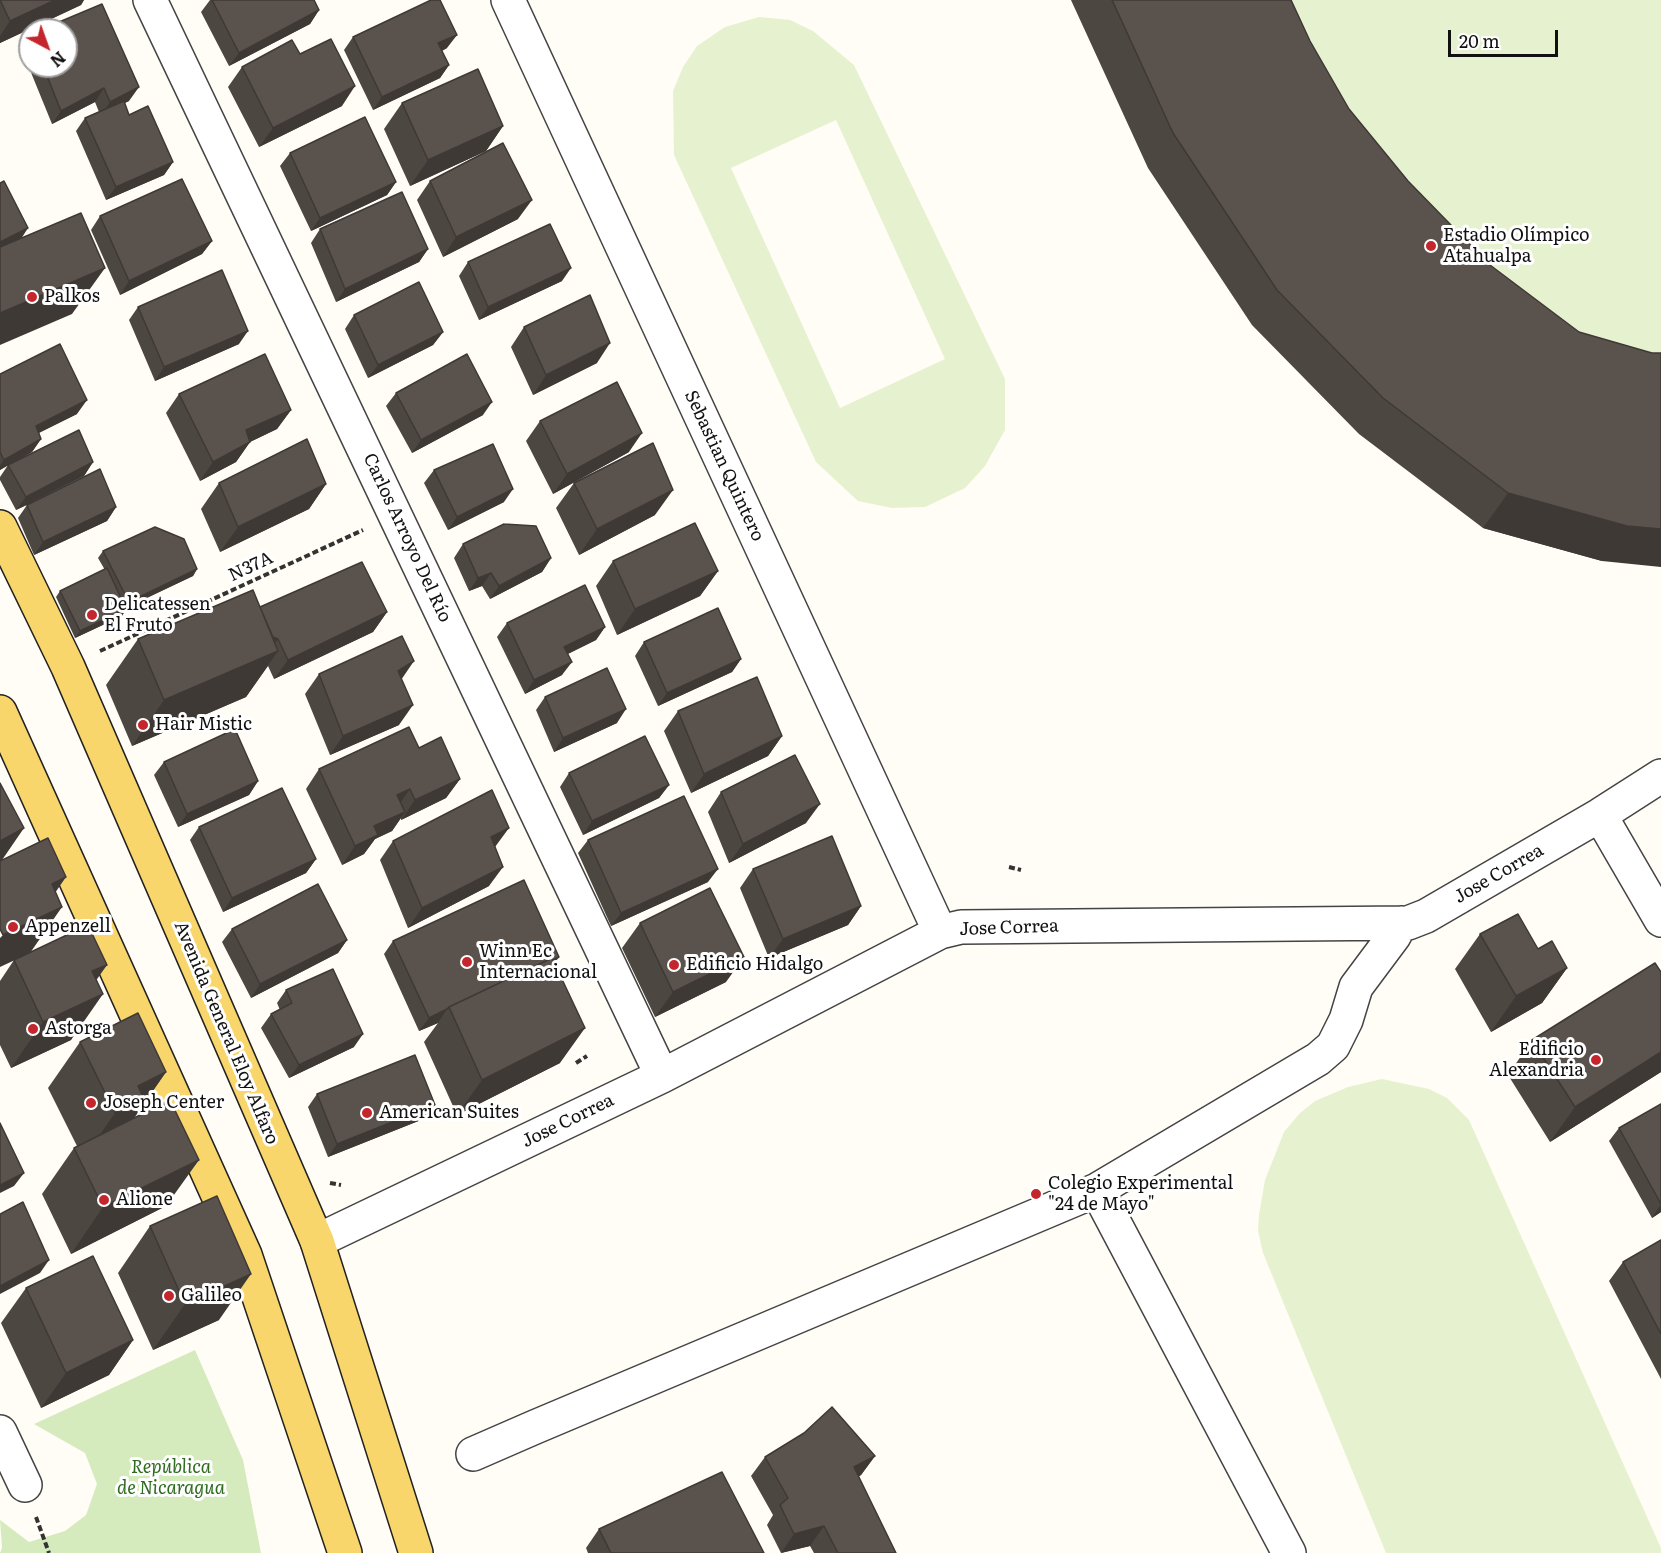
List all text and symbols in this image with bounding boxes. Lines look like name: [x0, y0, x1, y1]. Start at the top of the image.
north arrow: [18, 18, 78, 78]
scale bar: [1451, 18, 1560, 56]
text: 20 m: [1459, 27, 1500, 54]
text: N: [46, 47, 71, 74]
place label: Estadio Olímpico Atahualpa: [1443, 225, 1590, 268]
marker: Estadio Olímpico Atahualpa: [1424, 239, 1438, 253]
place label: Palkos: [44, 286, 100, 308]
marker: Palkos: [25, 290, 39, 304]
street label: Sebastian Quintero: [680, 387, 768, 545]
street label: Carlos Arroyo Del Río: [358, 450, 456, 626]
street label: N37A: [225, 547, 277, 587]
place label: Delicatessen El Fruto: [104, 594, 211, 636]
marker: Delicatessen El Fruto: [85, 608, 99, 622]
place label: Hair Mistic: [155, 714, 252, 736]
marker: Hair Mistic: [136, 718, 150, 732]
street label: Jose Correa: [1451, 840, 1547, 908]
street label: Jose Correa: [959, 915, 1059, 941]
place label: Appenzell: [25, 916, 111, 938]
street label: Avenida General Eloy Alfaro: [169, 918, 283, 1148]
marker: Appenzell: [6, 920, 20, 934]
place label: Winn Ec Internacional: [479, 941, 597, 984]
place label: Edificio Hidalgo: [686, 954, 823, 976]
marker: Winn Ec Internacional: [460, 955, 474, 969]
marker: Edificio Hidalgo: [667, 958, 681, 972]
place label: Astorga: [45, 1018, 112, 1040]
marker: Astorga: [26, 1022, 40, 1036]
place label: Edificio Alexandria: [1489, 1039, 1584, 1082]
marker: Edificio Alexandria: [1589, 1053, 1603, 1067]
street label: Jose Correa: [519, 1089, 617, 1153]
place label: Joseph Center: [103, 1092, 224, 1114]
marker: Joseph Center: [84, 1096, 98, 1110]
place label: American Suites: [379, 1102, 519, 1124]
marker: American Suites: [360, 1106, 374, 1120]
place label: Colegio Experimental "24 de Mayo": [1048, 1173, 1233, 1216]
marker: Colegio Experimental "24 de Mayo": [1029, 1187, 1043, 1201]
place label: Alione: [116, 1189, 173, 1211]
marker: Alione: [97, 1193, 111, 1207]
place label: Galileo: [181, 1285, 242, 1307]
marker: Galileo: [162, 1289, 176, 1303]
park label: República de Nicaragua: [117, 1457, 225, 1500]

